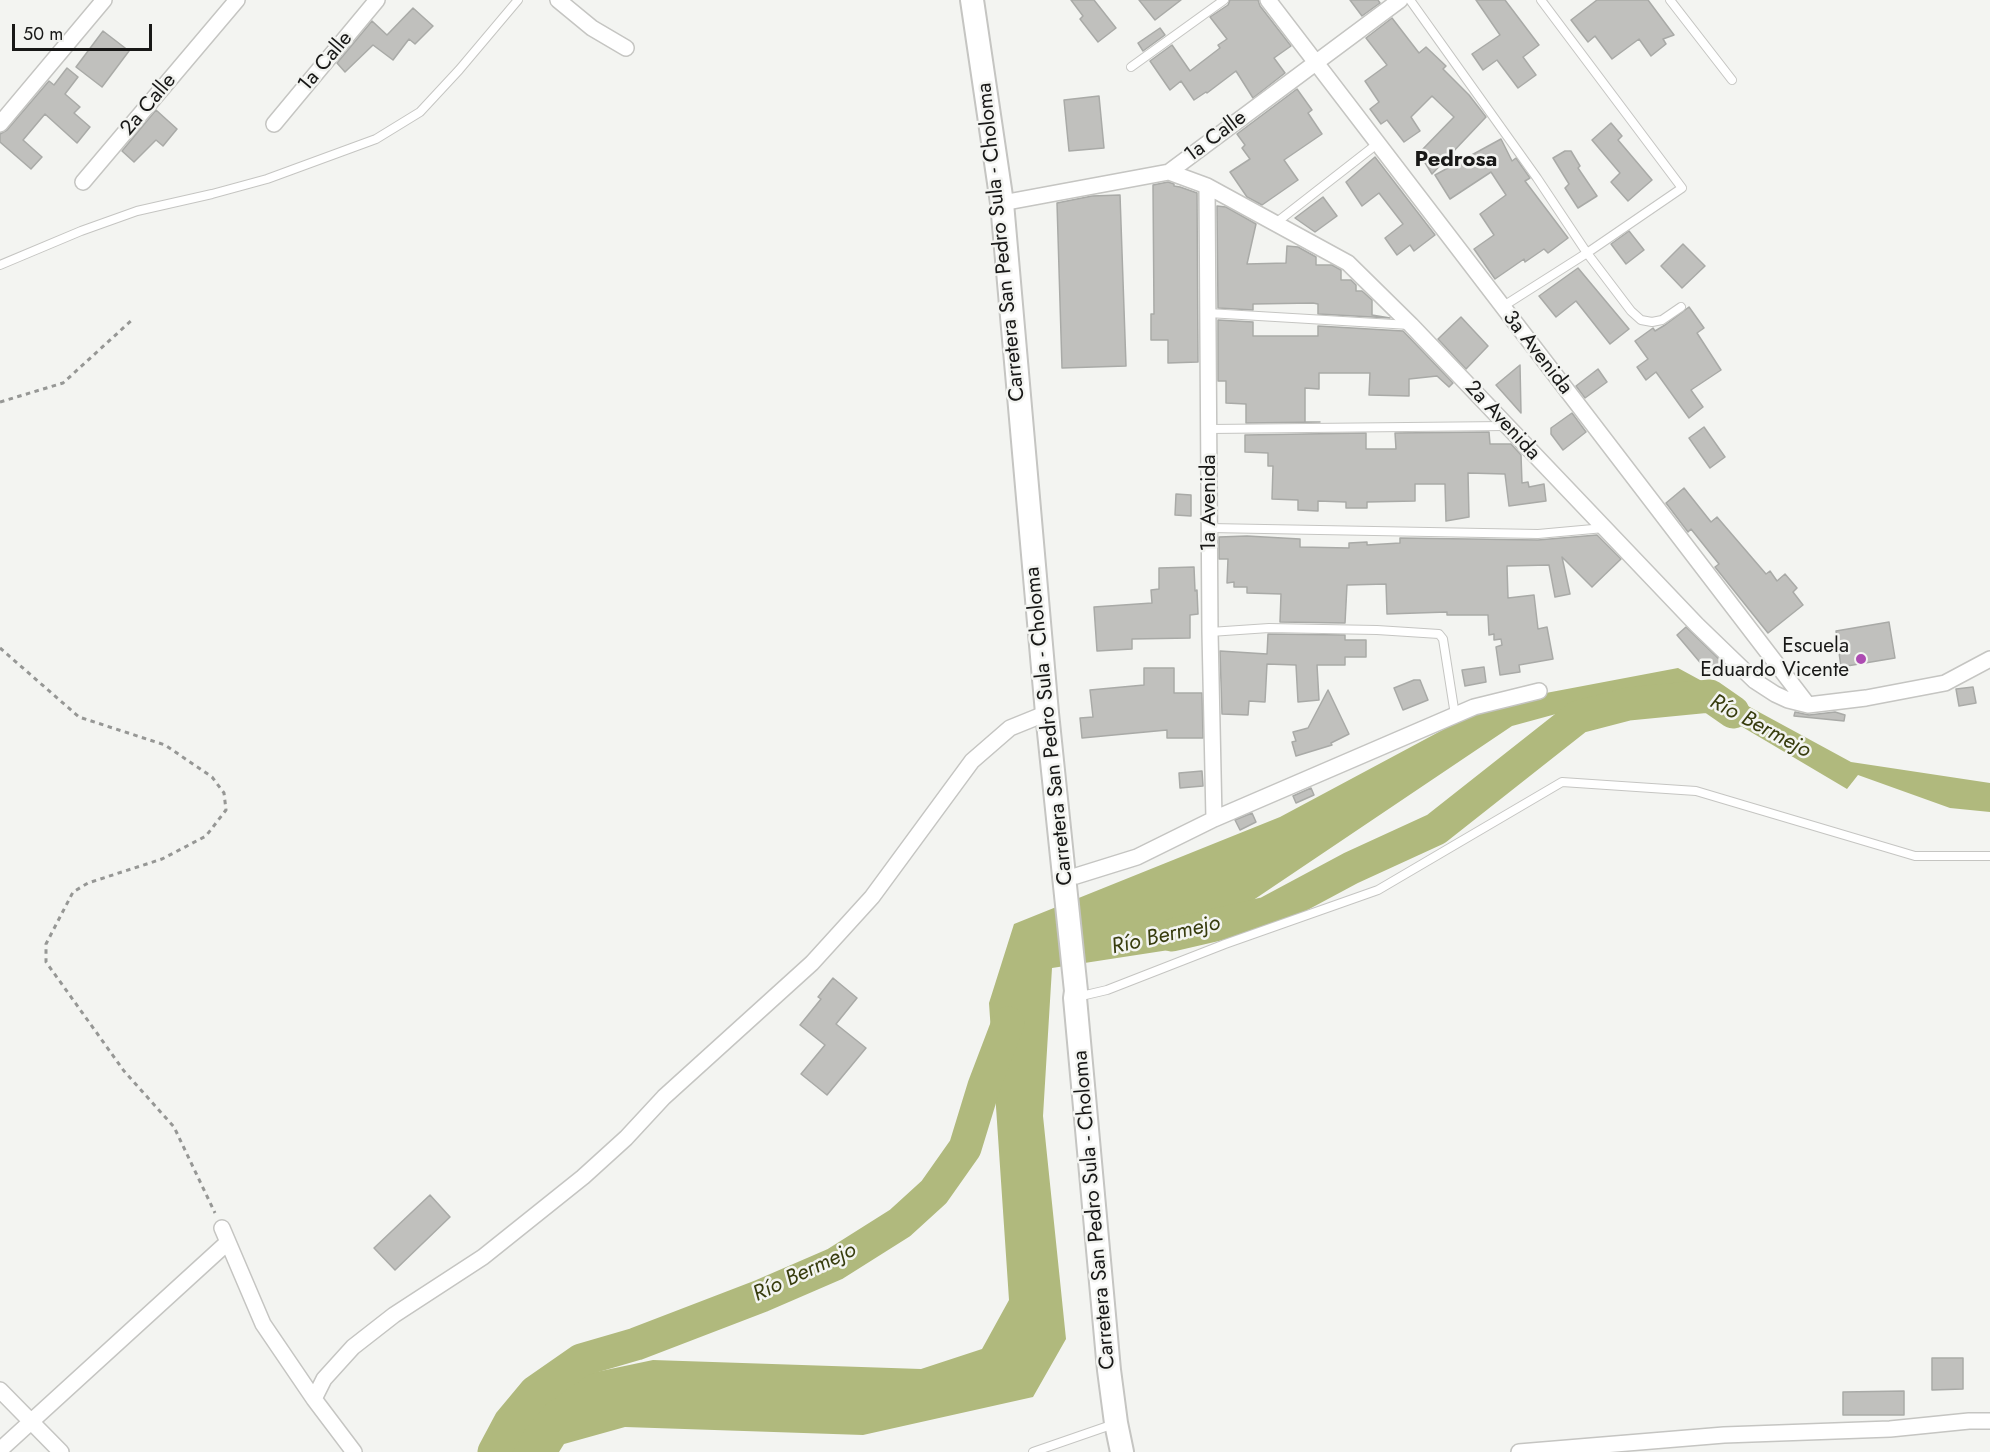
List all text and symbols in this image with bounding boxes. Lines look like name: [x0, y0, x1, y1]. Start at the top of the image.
scale bar: [15, 12, 154, 50]
text: 50 m: [23, 21, 63, 47]
street label: 1a Calle: [294, 27, 358, 97]
street label: 2a Calle: [116, 69, 182, 141]
street label: Carretera San Pedro Sula - Choloma: [973, 81, 1031, 403]
street label: 1a Calle: [1180, 106, 1252, 168]
district label: Pedrosa: [1415, 148, 1497, 174]
street label: 3a Avenida: [1497, 306, 1577, 400]
street label: 2a Avenida: [1459, 376, 1545, 466]
street label: 1a Avenida: [1197, 455, 1223, 551]
street label: Carretera San Pedro Sula - Choloma: [1021, 565, 1079, 887]
place label: Escuela Eduardo Vicente: [1700, 634, 1849, 684]
marker: Escuela Eduardo Vicente: [1854, 652, 1868, 666]
water label: Río Bermejo: [1705, 689, 1815, 765]
water label: Río Bermejo: [1109, 911, 1223, 961]
street label: Carretera San Pedro Sula - Choloma: [1068, 1049, 1122, 1371]
water label: Río Bermejo: [749, 1238, 861, 1308]

